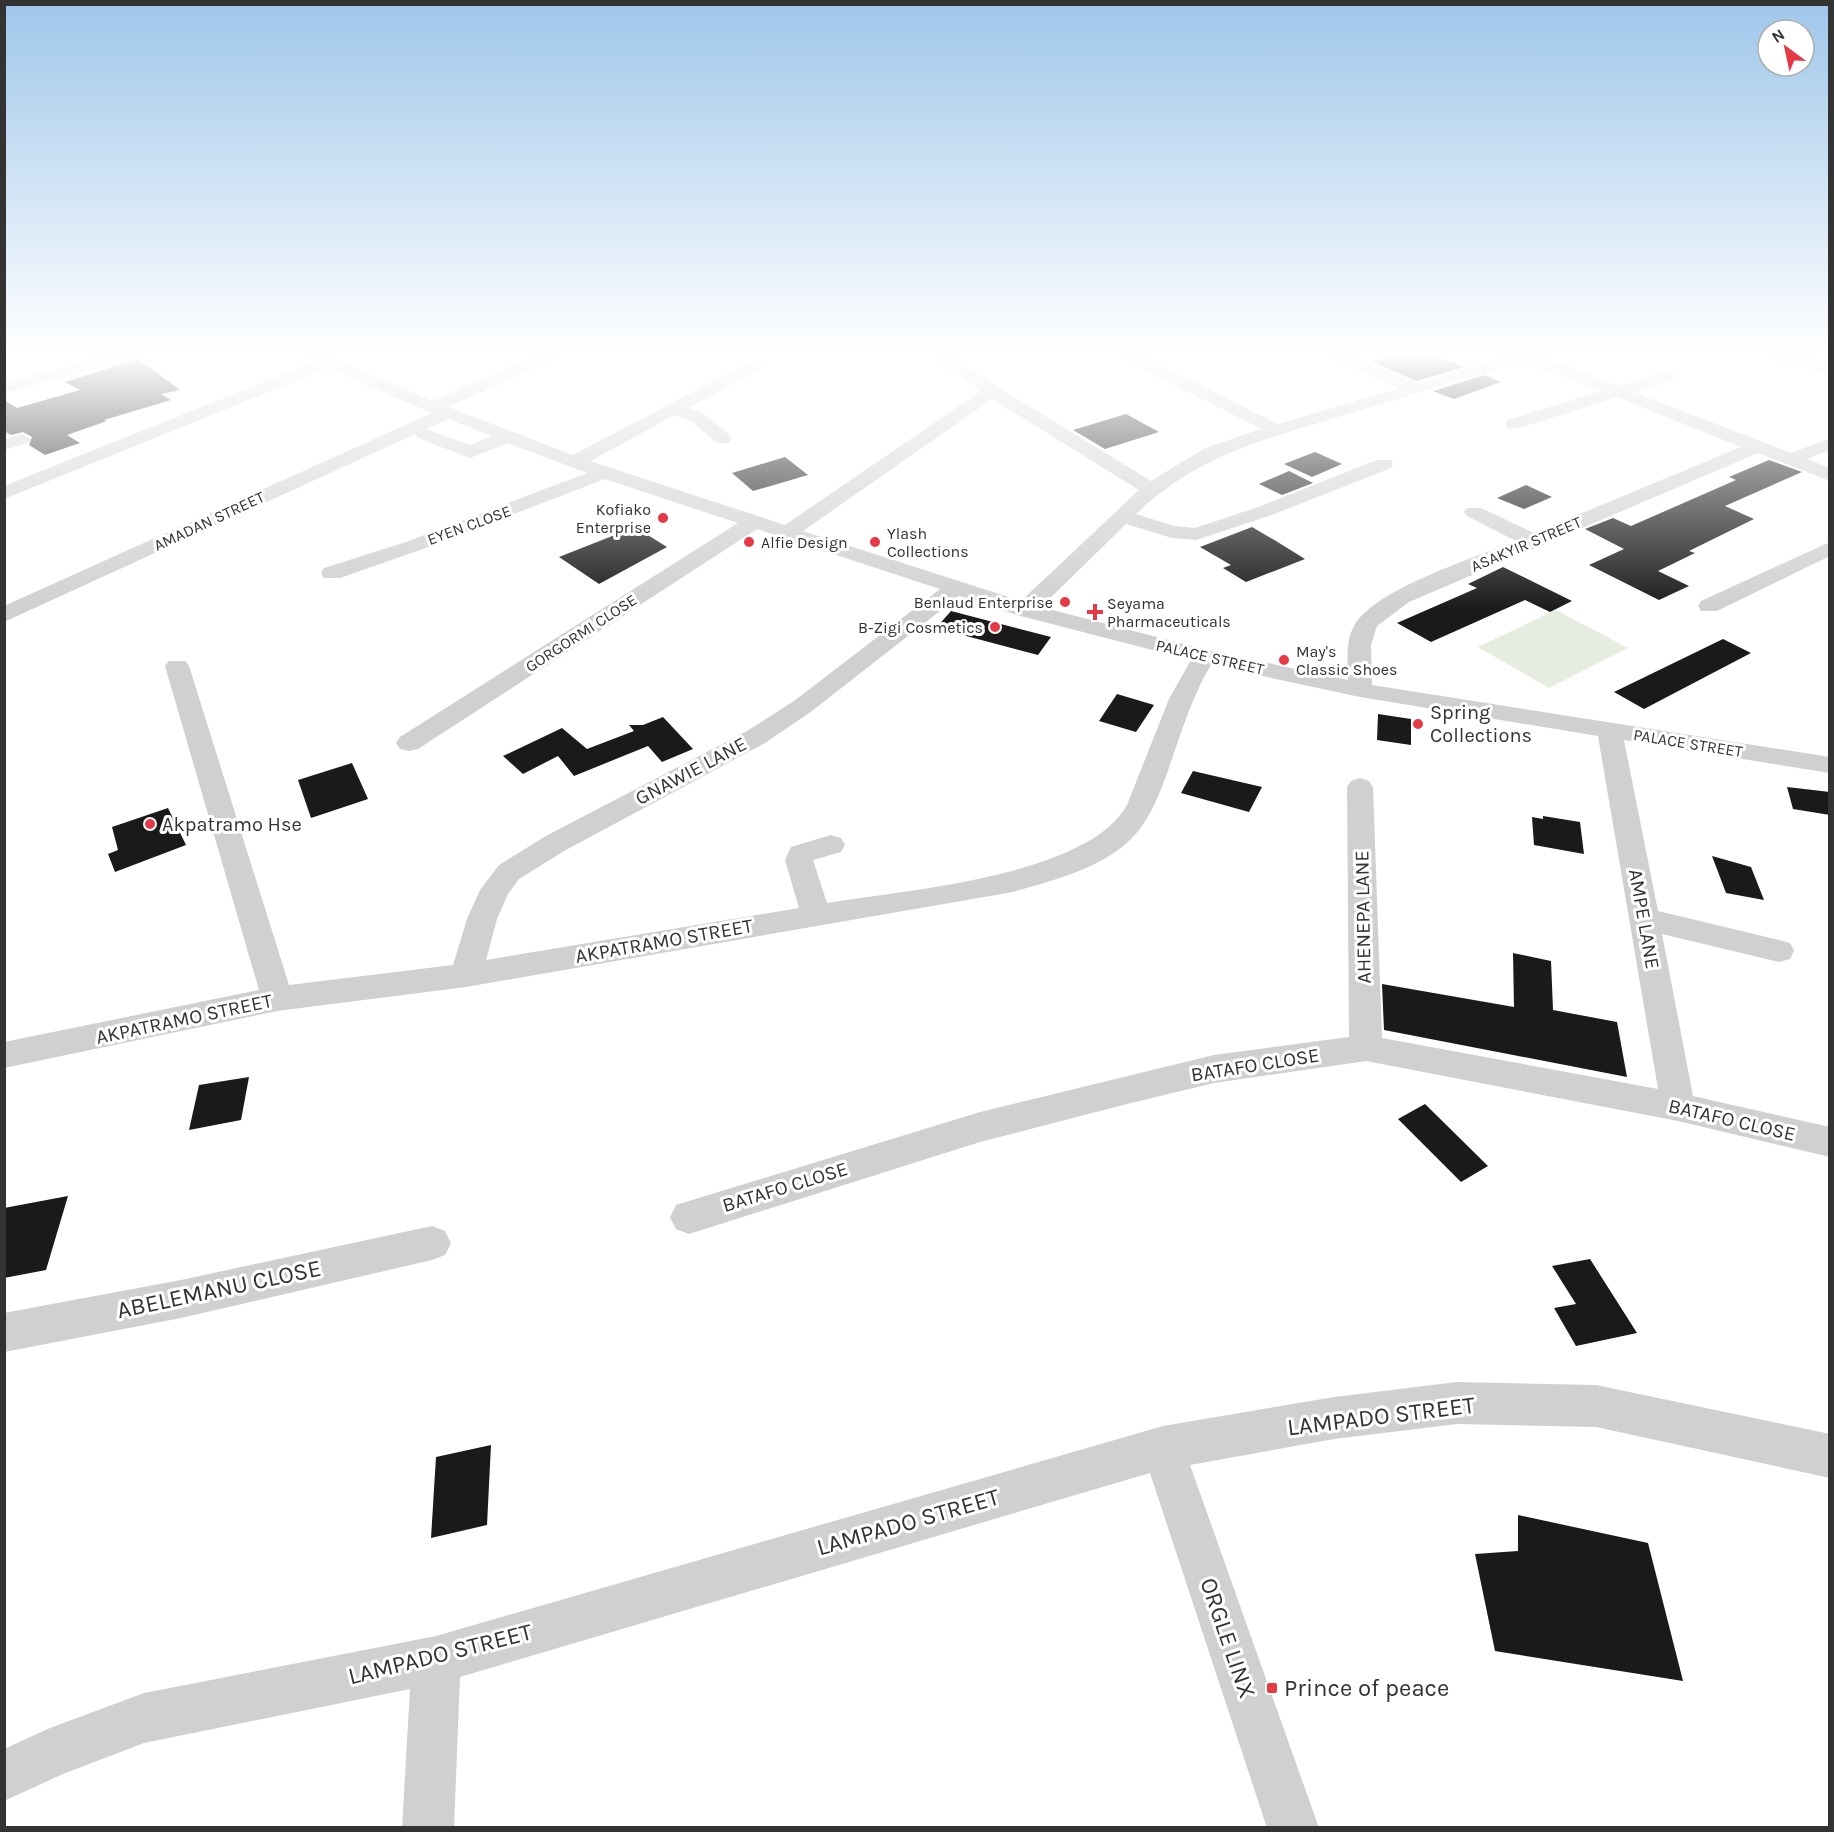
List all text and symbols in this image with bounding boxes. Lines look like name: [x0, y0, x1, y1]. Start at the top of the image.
north arrow: [1756, 18, 1816, 78]
text: N: [1768, 25, 1788, 47]
street label: AMADAN STREET: [151, 487, 267, 555]
place label: Kofiako Enterprise: [576, 500, 651, 537]
street label: EYEN CLOSE: [424, 501, 514, 549]
marker: Kofiako Enterprise: [656, 511, 670, 525]
street label: ASAKYIR STREET: [1468, 512, 1584, 576]
place label: Ylash Collections: [887, 524, 969, 561]
place label: Alfie Design: [761, 533, 848, 552]
marker: Alfie Design: [742, 535, 756, 549]
marker: Ylash Collections: [868, 535, 882, 549]
street label: GORGORMI CLOSE: [522, 590, 640, 676]
place label: Benlaud Enterprise: [914, 593, 1053, 612]
place label: Seyama Pharmaceuticals: [1107, 594, 1231, 631]
marker: Benlaud Enterprise: [1058, 595, 1072, 609]
marker: Seyama Pharmaceuticals: [1088, 605, 1102, 619]
place label: B-Zigi Cosmetics: [858, 618, 983, 637]
marker: B-Zigi Cosmetics: [988, 620, 1002, 634]
street label: PALACE STREET: [1154, 635, 1266, 679]
place label: May's Classic Shoes: [1296, 642, 1397, 679]
marker: May's Classic Shoes: [1277, 653, 1291, 667]
place label: Spring Collections: [1430, 701, 1532, 747]
marker: Spring Collections: [1411, 717, 1425, 731]
street label: PALACE STREET: [1632, 725, 1744, 761]
street label: GNAWIE LANE: [631, 732, 751, 810]
place label: Akpatramo Hse: [162, 813, 302, 836]
marker: Akpatramo Hse: [143, 817, 157, 831]
street label: AHENEPA LANE: [1350, 850, 1376, 984]
street label: AMPE LANE: [1624, 867, 1664, 971]
street label: AKPATRAMO STREET: [573, 914, 755, 968]
street label: AKPATRAMO STREET: [94, 989, 274, 1049]
street label: BATAFO CLOSE: [1189, 1043, 1321, 1087]
street label: BATAFO CLOSE: [1666, 1094, 1798, 1146]
street label: BATAFO CLOSE: [720, 1157, 850, 1217]
street label: ABELEMANU CLOSE: [114, 1254, 324, 1324]
street label: LAMPADO STREET: [1286, 1391, 1476, 1441]
street label: LAMPADO STREET: [813, 1483, 1003, 1561]
street label: ORGLE LINX: [1194, 1574, 1262, 1702]
street label: LAMPADO STREET: [345, 1618, 535, 1690]
place label: Prince of peace: [1284, 1674, 1449, 1702]
marker: Prince of peace: [1265, 1681, 1279, 1695]

